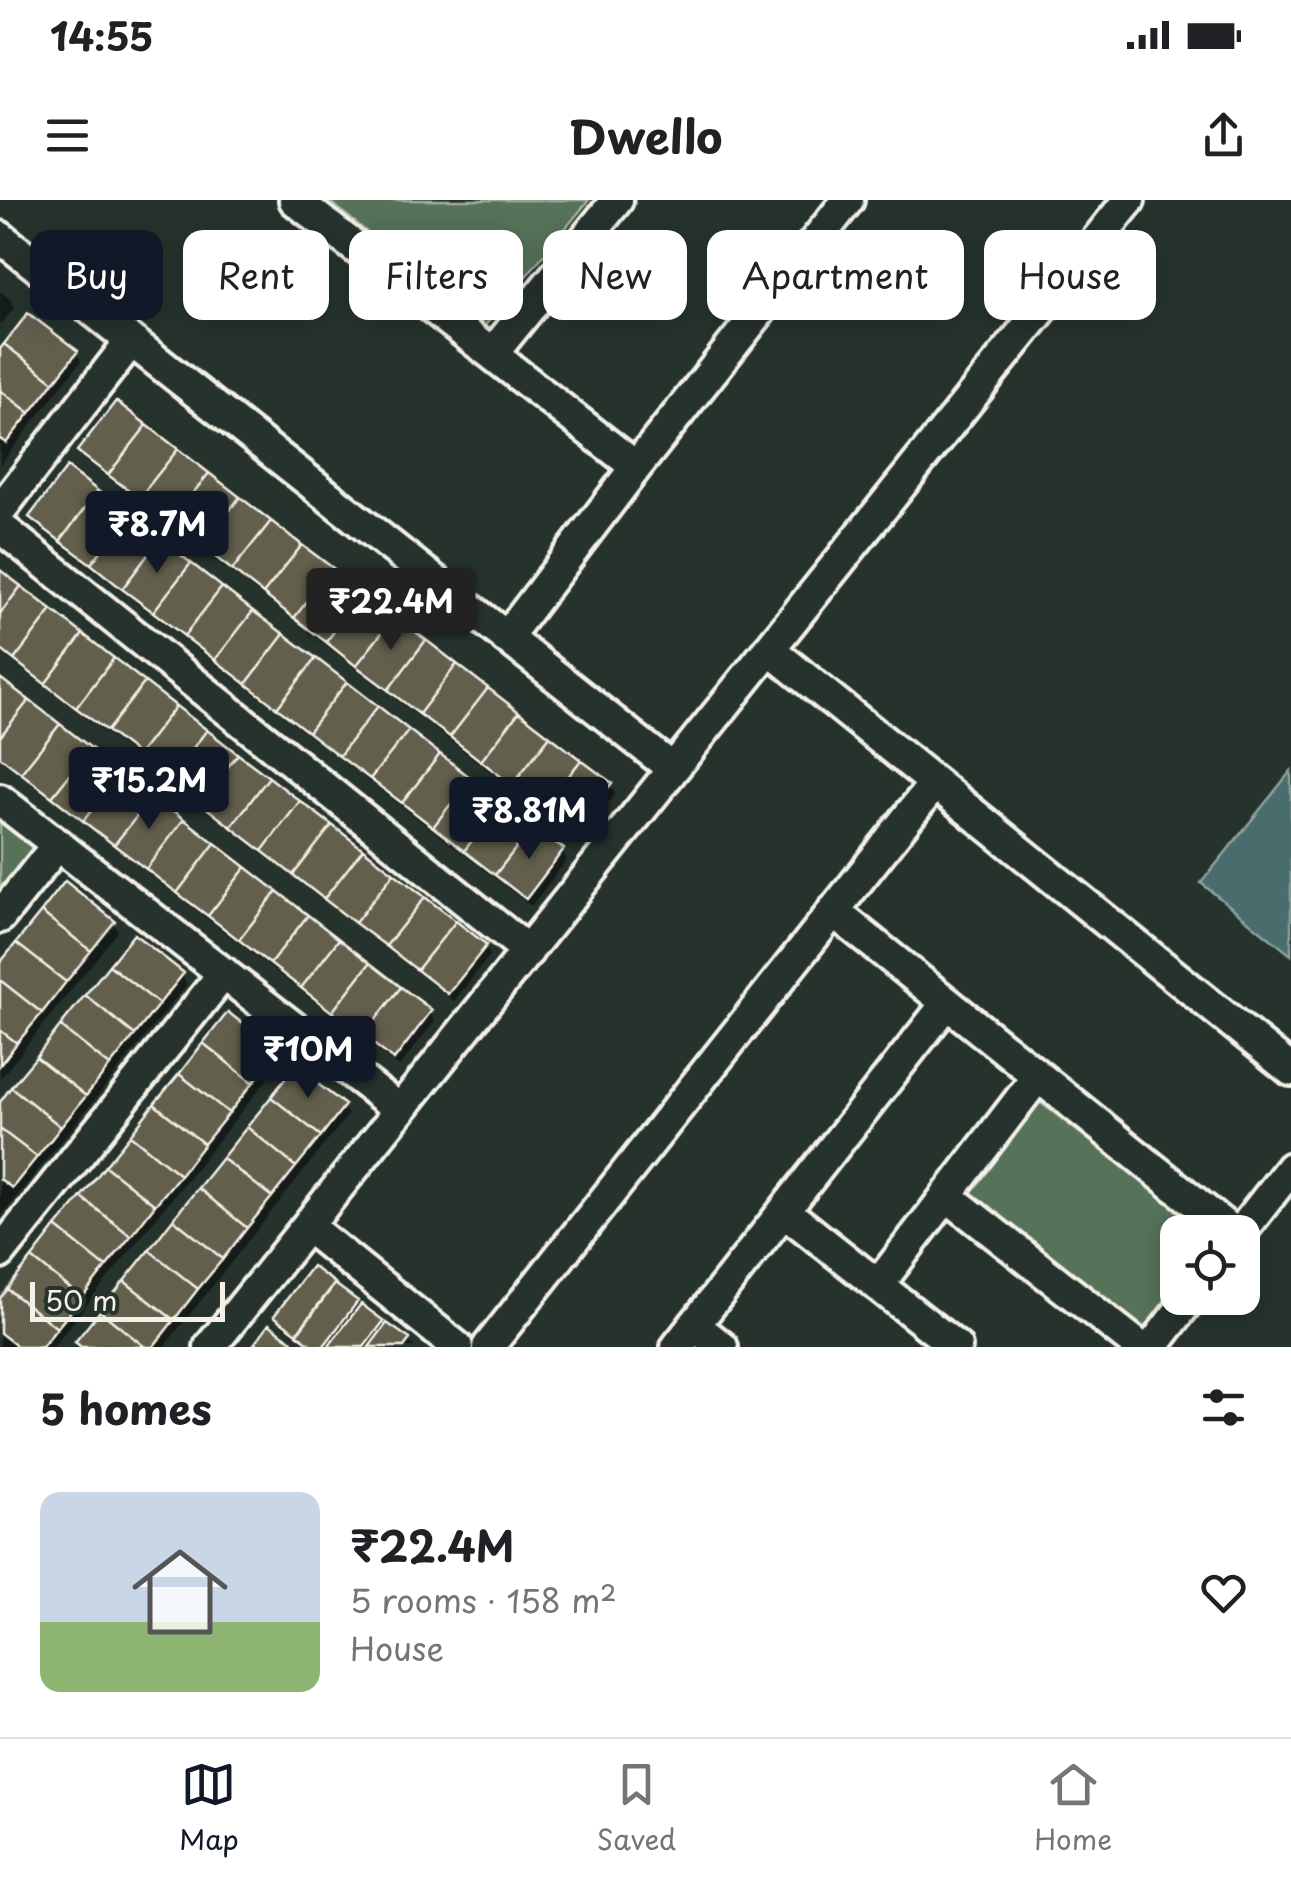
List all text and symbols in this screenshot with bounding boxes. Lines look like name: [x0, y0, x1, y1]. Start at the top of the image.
text: 14:55: [50, 7, 154, 64]
text: Dwello: [569, 101, 722, 169]
icon: menu: [40, 108, 95, 163]
icon: share: [1196, 108, 1251, 163]
chip: Buy: [30, 230, 163, 320]
chip: Rent: [183, 230, 329, 320]
chip: Filters: [349, 230, 523, 320]
chip: New: [543, 230, 687, 320]
chip: Apartment: [707, 230, 964, 320]
chip: House: [984, 230, 1156, 320]
pin: ₹8.7M: [87, 491, 227, 576]
text: ₹8.7M: [107, 499, 207, 547]
pin: ₹22.4M: [310, 568, 472, 653]
text: ₹22.4M: [328, 576, 454, 624]
pin: ₹15.2M: [68, 747, 230, 832]
text: ₹15.2M: [91, 755, 207, 803]
pin: ₹8.81M: [448, 777, 610, 862]
text: ₹8.81M: [471, 785, 587, 833]
pin: ₹10M: [249, 1016, 367, 1101]
text: ₹10M: [263, 1024, 353, 1072]
map controls: [1160, 1215, 1260, 1315]
button: locate: [1160, 1215, 1260, 1315]
scale bar: [30, 1277, 225, 1322]
text: 50 m: [45, 1278, 118, 1321]
text: 5 homes: [40, 1376, 212, 1439]
icon: filters: [1196, 1380, 1251, 1435]
text: ₹22.4M: [350, 1513, 515, 1576]
icon: home: [120, 1532, 240, 1652]
icon: heart: [1196, 1565, 1251, 1620]
text: 5 rooms · 158 m²: [350, 1576, 617, 1624]
text: House: [350, 1624, 444, 1672]
tab: Map: [179, 1757, 239, 1860]
tab: Saved: [597, 1757, 676, 1860]
tab: Home: [1034, 1757, 1112, 1860]

